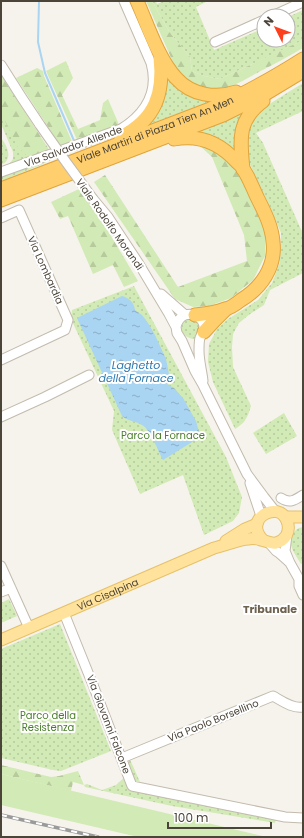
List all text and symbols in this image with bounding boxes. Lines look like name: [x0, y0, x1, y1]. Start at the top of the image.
north arrow: [256, 8, 296, 48]
text: N: [260, 13, 277, 30]
street label: Viale Martiri di Piazza Tien An Men: [75, 92, 236, 167]
street label: Via Salvador Allende: [22, 122, 124, 171]
street label: Viale Rodolfo Morandi: [72, 175, 147, 273]
street label: Via Lombardia: [24, 234, 67, 307]
water label: Laghetto della Fornace: [98, 357, 174, 386]
park label: Parco la Fornace: [121, 428, 205, 443]
street label: Via Cisalpina: [75, 575, 141, 614]
district label: Tribunale: [243, 601, 297, 617]
street label: Via Giovanni Falcone: [83, 673, 134, 776]
street label: Via Paolo Borsellino: [165, 695, 261, 746]
park label: Parco della Resistenza: [20, 708, 76, 735]
scale bar: [168, 804, 271, 830]
text: 100 m: [174, 809, 208, 826]

